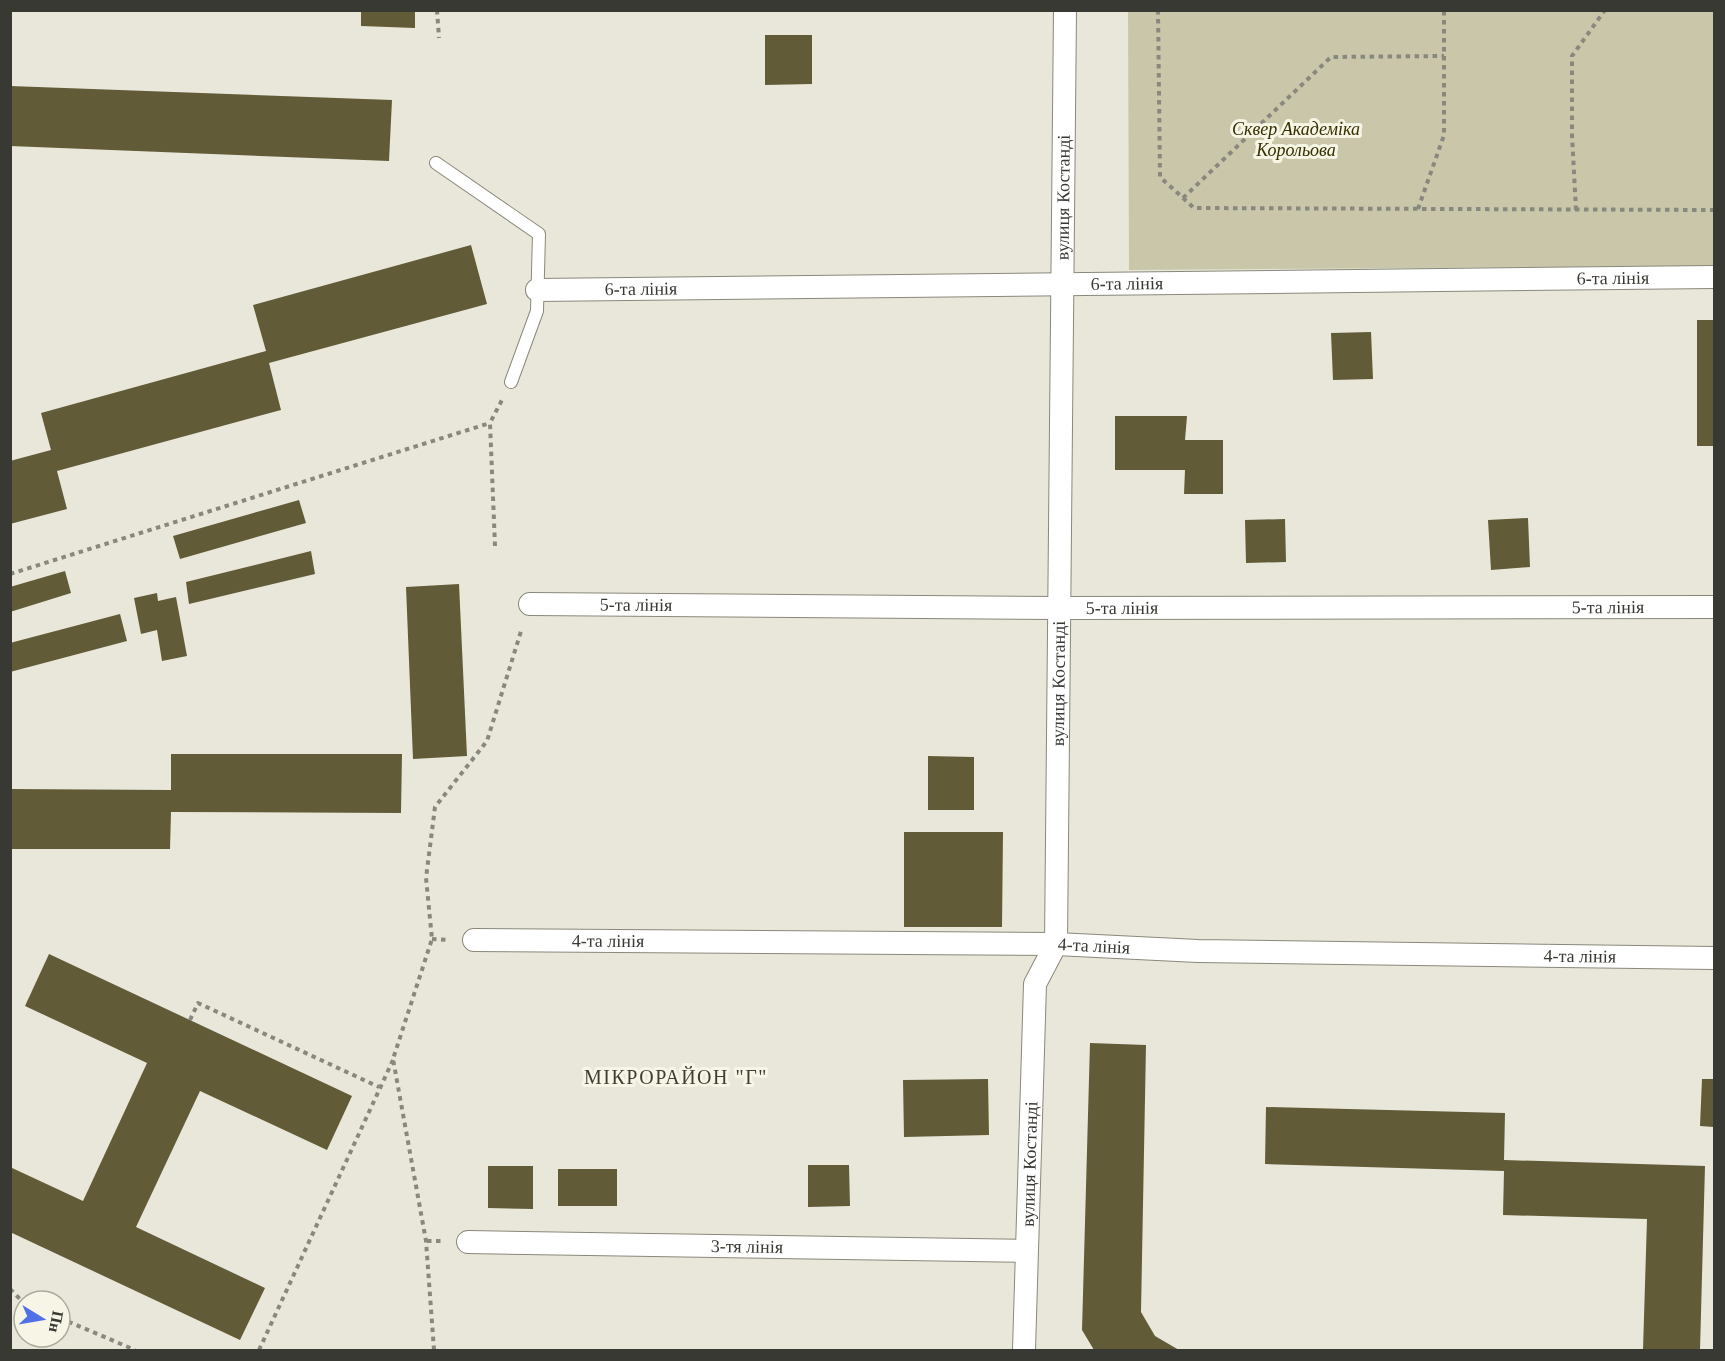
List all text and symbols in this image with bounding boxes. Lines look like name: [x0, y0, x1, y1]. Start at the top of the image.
park label: Сквер Академіка Корольова: [1232, 119, 1360, 160]
street label: вулиця Костанді: [1053, 134, 1074, 260]
street label: 6-та лінія: [1577, 268, 1649, 289]
street label: 6-та лінія: [1091, 273, 1163, 294]
street label: 6-та лінія: [605, 278, 677, 299]
street label: 5-та лінія: [600, 595, 672, 615]
street label: 5-та лінія: [1572, 597, 1644, 617]
street label: 5-та лінія: [1086, 598, 1158, 618]
street label: вулиця Костанді: [1048, 620, 1069, 746]
street label: 4-та лінія: [572, 931, 644, 951]
street label: 4-та лінія: [1057, 934, 1131, 958]
street label: 4-та лінія: [1543, 946, 1616, 967]
district label: МІКРОРАЙОН "Г": [584, 1066, 768, 1088]
street label: вулиця Костанді: [1018, 1101, 1041, 1227]
street label: 3-тя лінія: [711, 1236, 783, 1257]
north arrow: [12, 1289, 72, 1349]
text: Пн: [46, 1310, 67, 1334]

